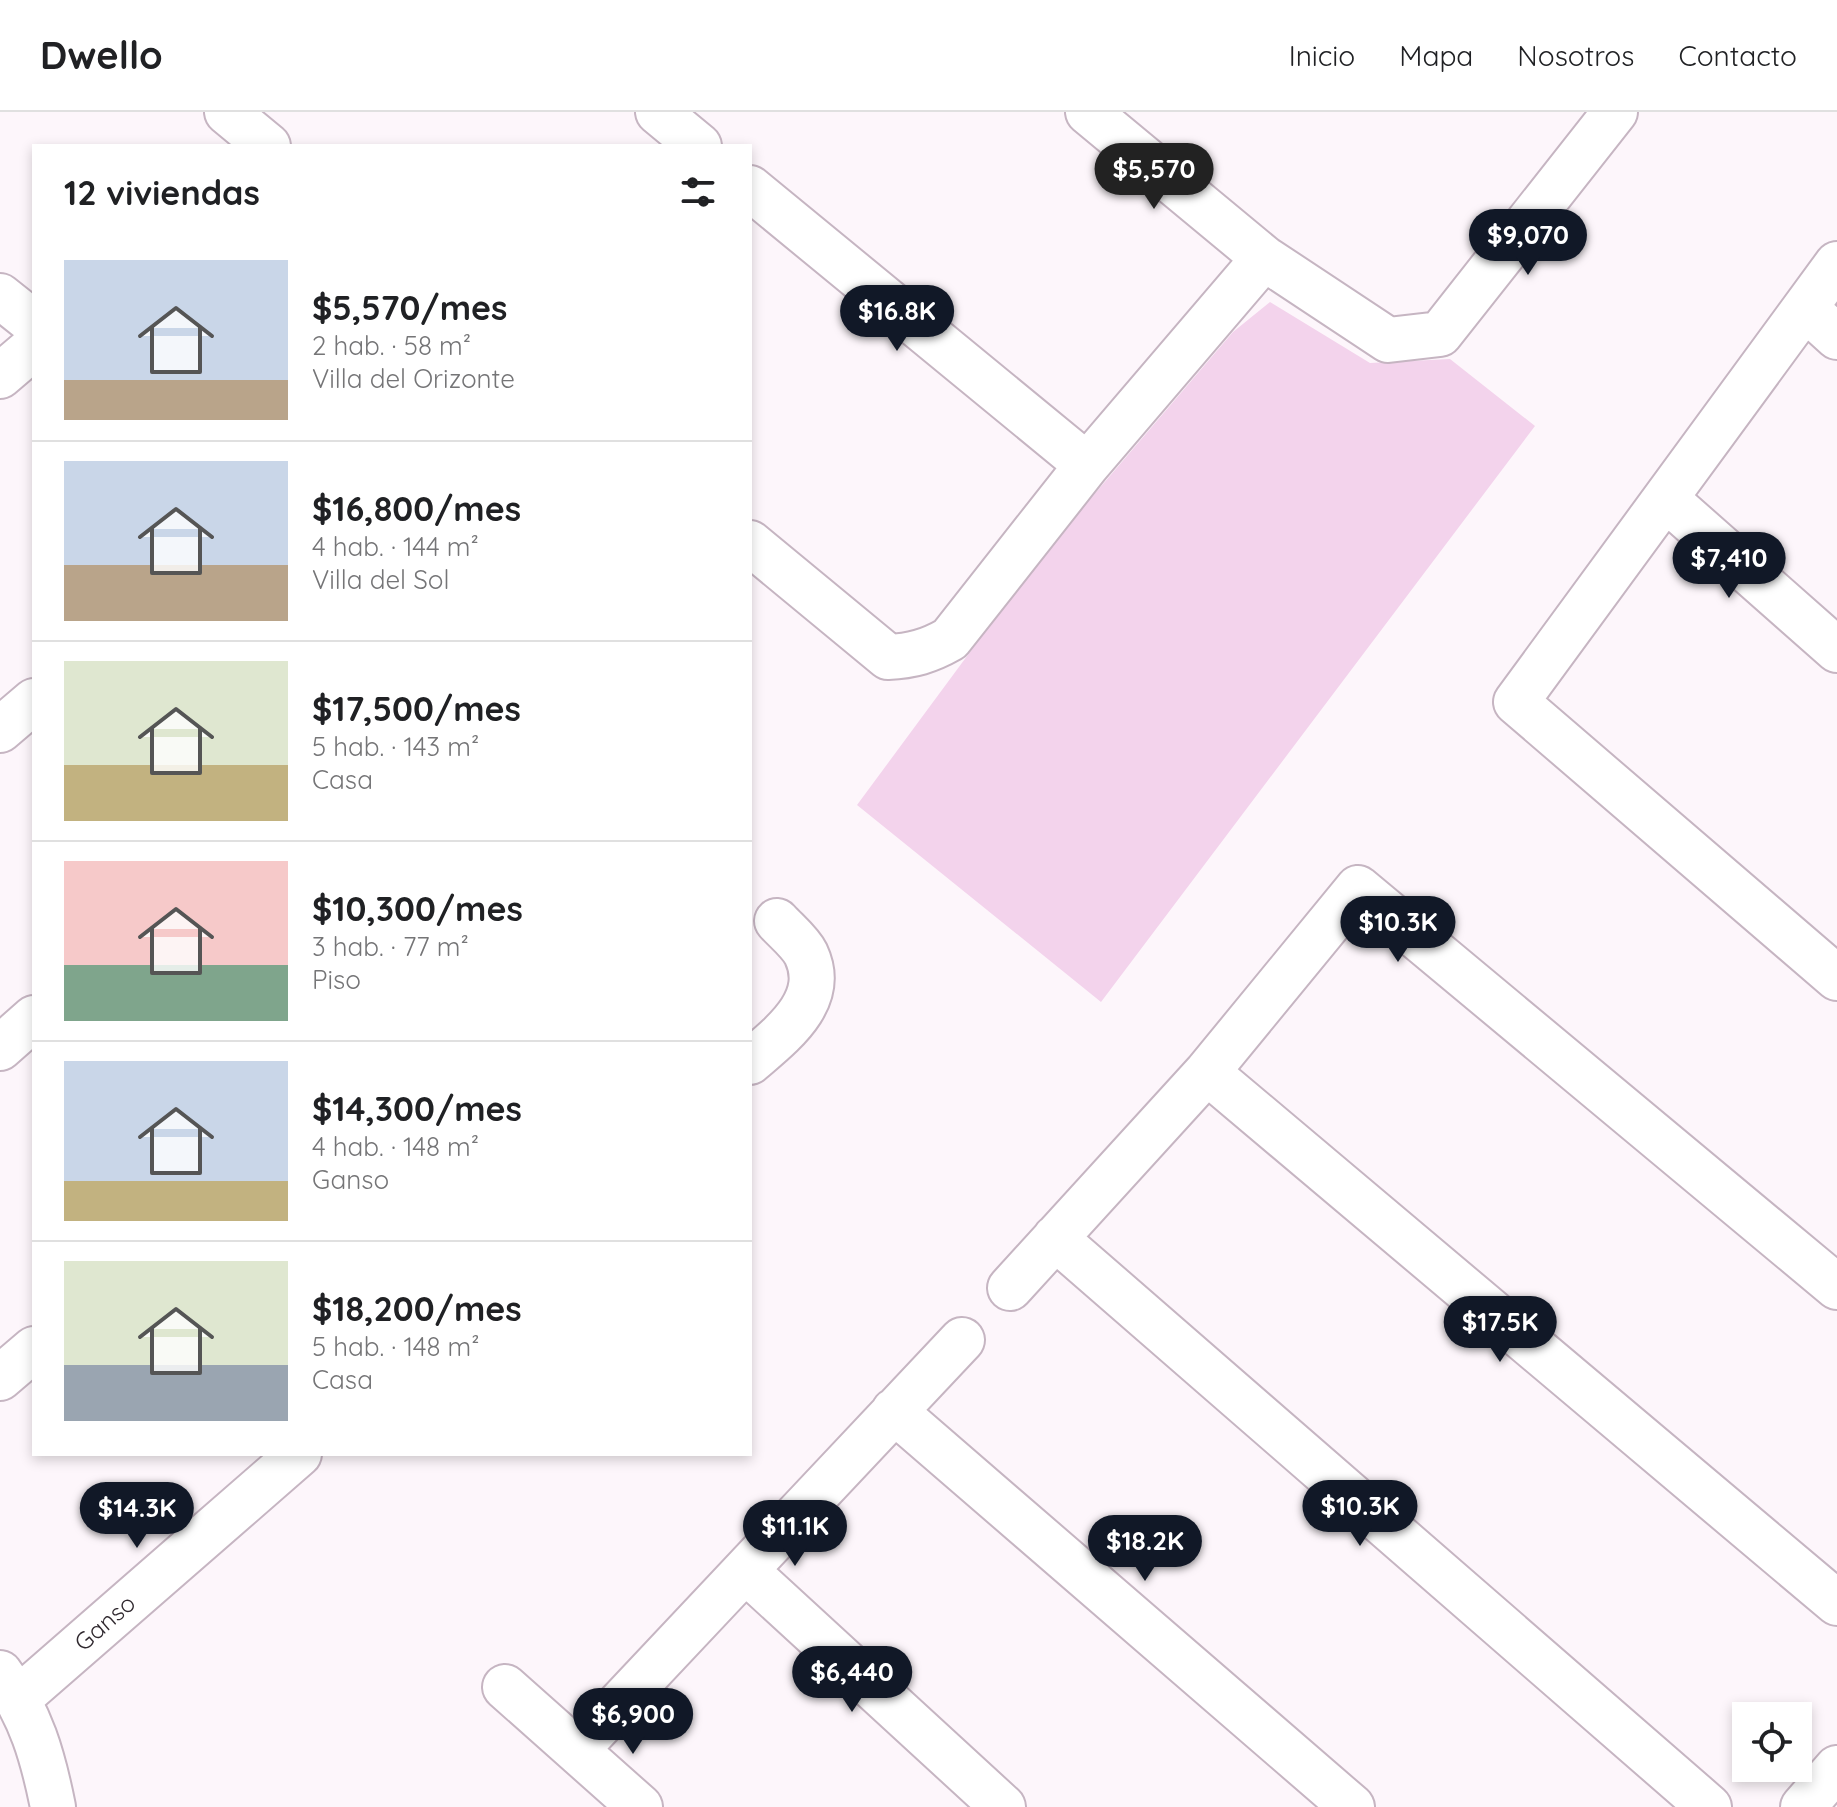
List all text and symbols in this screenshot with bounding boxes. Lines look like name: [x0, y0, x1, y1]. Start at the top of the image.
text: Dwello: [40, 31, 163, 79]
text: Inicio: [1289, 38, 1355, 73]
text: Mapa: [1399, 38, 1473, 73]
text: Nosotros: [1517, 38, 1634, 73]
text: Contacto: [1678, 38, 1797, 73]
pin: $5,570: [1089, 143, 1219, 211]
text: $5,570: [1113, 152, 1195, 185]
icon: filters: [676, 170, 720, 214]
text: 12 viviendas: [64, 171, 260, 214]
pin: $9,070: [1463, 209, 1593, 277]
text: $9,070: [1487, 218, 1569, 251]
pin: $16.8K: [832, 285, 962, 353]
text: $5,570/mes: [312, 286, 507, 329]
icon: home: [128, 292, 224, 388]
text: $16.8K: [858, 294, 936, 327]
text: 2 hab. · 58 m²: [312, 329, 471, 362]
text: Villa del Orizonte: [312, 362, 515, 395]
text: $16,800/mes: [312, 487, 521, 530]
icon: home: [128, 493, 224, 589]
text: 4 hab. · 144 m²: [312, 530, 479, 563]
pin: $7,410: [1664, 532, 1794, 600]
text: $7,410: [1691, 541, 1767, 574]
text: Villa del Sol: [312, 563, 450, 596]
text: $17,500/mes: [312, 687, 521, 730]
icon: home: [128, 693, 224, 789]
text: 5 hab. · 143 m²: [312, 730, 479, 763]
text: Casa: [312, 763, 373, 796]
text: $10,300/mes: [312, 887, 523, 930]
icon: home: [128, 893, 224, 989]
pin: $10.3K: [1333, 896, 1463, 964]
text: $10.3K: [1358, 905, 1438, 938]
text: 3 hab. · 77 m²: [312, 930, 469, 963]
text: Piso: [312, 963, 361, 996]
text: $14,300/mes: [312, 1087, 522, 1130]
icon: home: [128, 1093, 224, 1189]
text: 4 hab. · 148 m²: [312, 1130, 479, 1163]
text: Ganso: [312, 1163, 389, 1196]
text: $18,200/mes: [312, 1287, 522, 1330]
icon: home: [128, 1293, 224, 1389]
pin: $17.5K: [1435, 1296, 1565, 1364]
text: $17.5K: [1462, 1305, 1538, 1338]
text: 5 hab. · 148 m²: [312, 1330, 480, 1363]
text: Casa: [312, 1363, 373, 1396]
pin: $10.3K: [1295, 1480, 1425, 1548]
pin: $14.3K: [72, 1482, 202, 1550]
text: $10.3K: [1320, 1489, 1400, 1522]
text: $14.3K: [98, 1491, 176, 1524]
pin: $11.1K: [730, 1500, 860, 1568]
text: $11.1K: [761, 1509, 829, 1542]
pin: $18.2K: [1080, 1515, 1210, 1583]
text: $18.2K: [1106, 1524, 1184, 1557]
street label: Ganso: [68, 1588, 141, 1657]
pin: $6,440: [787, 1646, 917, 1714]
text: $6,440: [810, 1655, 894, 1688]
pin: $6,900: [568, 1688, 698, 1756]
text: $6,900: [591, 1697, 675, 1730]
map controls: [1732, 1702, 1812, 1782]
button: locate: [1732, 1702, 1812, 1782]

